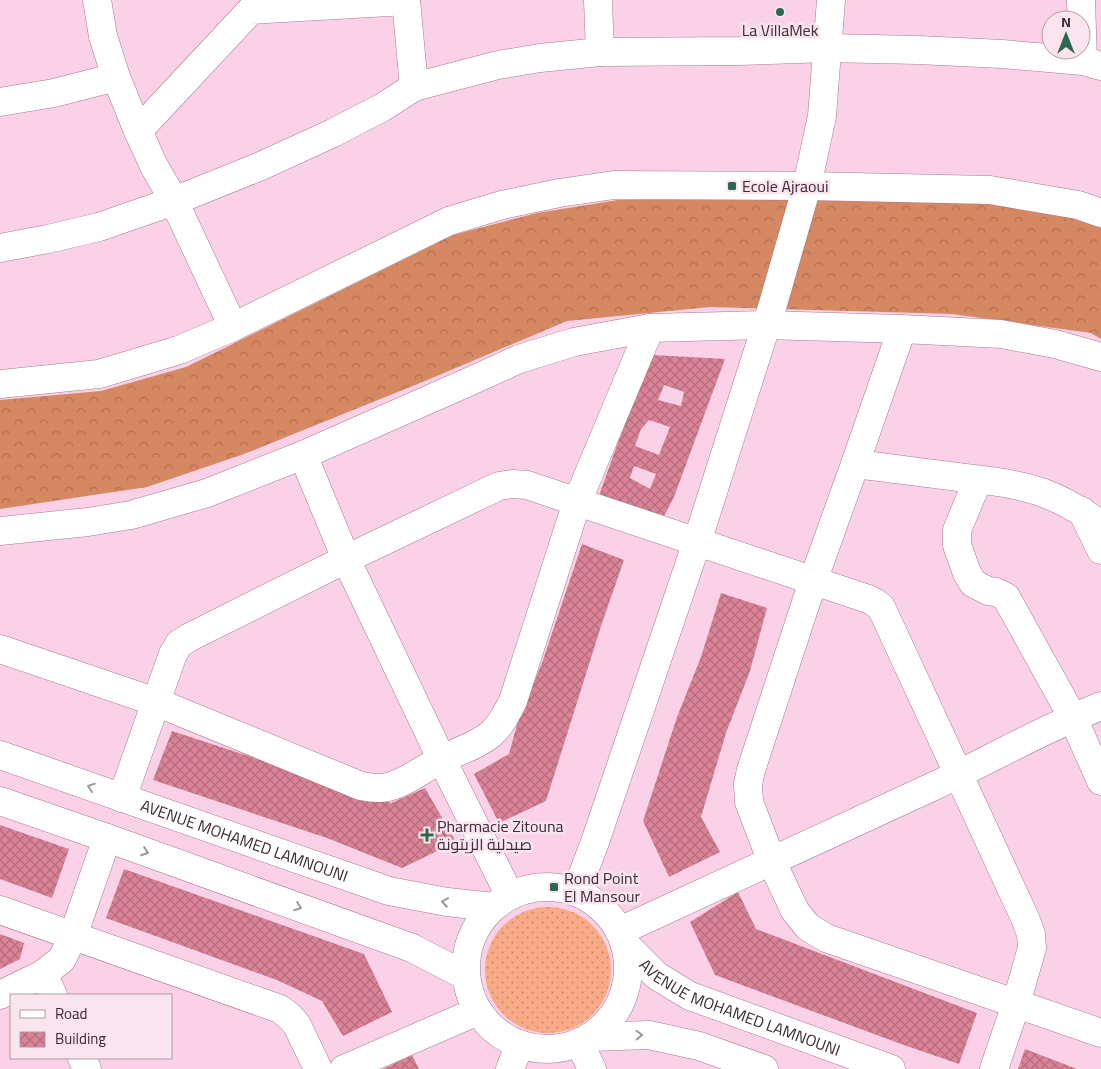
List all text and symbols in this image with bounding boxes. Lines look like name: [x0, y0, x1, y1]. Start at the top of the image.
marker: La VillaMek: [774, 6, 786, 18]
text: N: [1061, 9, 1071, 35]
north arrow: [1041, 10, 1091, 60]
place label: La VillaMek: [742, 15, 819, 45]
place label: Ecole Ajraoui: [742, 171, 829, 201]
marker: Ecole Ajraoui: [726, 180, 738, 192]
one-way arrow: [87, 783, 96, 793]
street label: AVENUE MOHAMED LAMNOUNI: [136, 790, 352, 891]
place label: Pharmacie Zitouna صيدلية الزيتونة: [437, 811, 564, 859]
marker: Pharmacie Zitouna صيدلية الزيتونة: [421, 829, 433, 841]
one-way arrow: [140, 846, 149, 856]
place label: Rond Point El Mansour: [564, 863, 641, 911]
marker: Rond Point El Mansour: [548, 881, 560, 893]
one-way arrow: [441, 897, 449, 907]
one-way arrow: [293, 901, 302, 911]
street label: AVENUE MOHAMED LAMNOUNI: [632, 951, 845, 1064]
legend: [10, 994, 172, 1059]
text: Road: [55, 999, 88, 1028]
text: Building: [55, 1024, 106, 1053]
one-way arrow: [636, 1030, 643, 1040]

